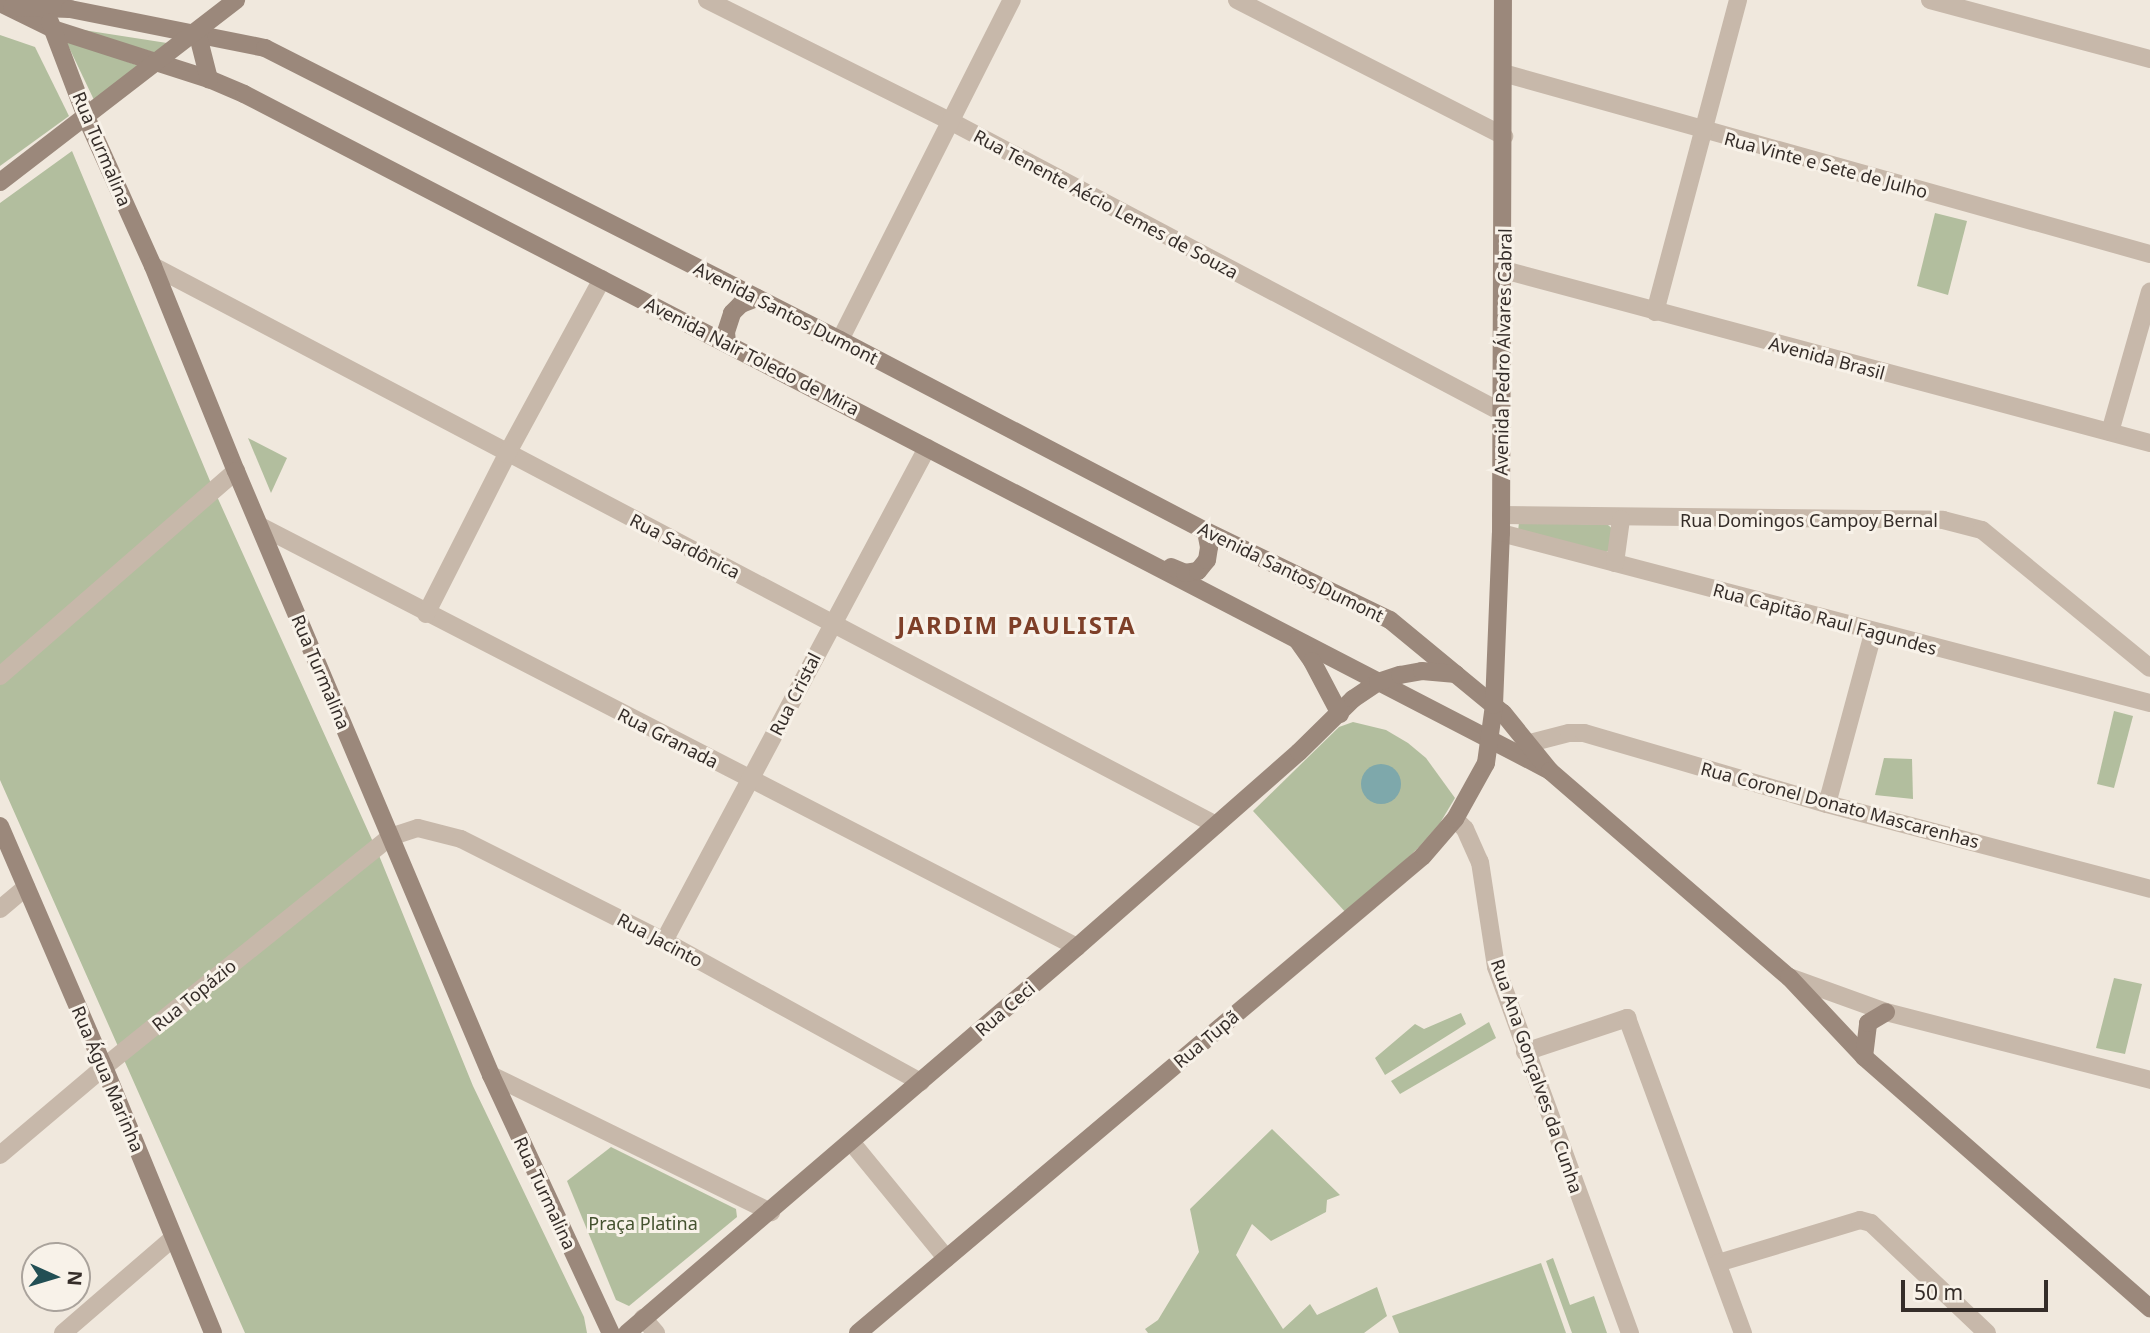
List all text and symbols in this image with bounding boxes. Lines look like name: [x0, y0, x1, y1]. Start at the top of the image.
street label: Rua Turmalina: [68, 89, 136, 209]
street label: Rua Tenente Aécio Lemes de Souza: [970, 125, 1242, 283]
street label: Rua Vinte e Sete de Julho: [1722, 127, 1930, 203]
street label: Avenida Pedro Álvares Cabral: [1490, 228, 1516, 476]
street label: Avenida Santos Dumont: [690, 257, 882, 369]
street label: Avenida Nair Toledo de Mira: [641, 292, 863, 420]
street label: Avenida Brasil: [1767, 332, 1887, 384]
street label: Rua Sardônica: [626, 509, 744, 583]
street label: Rua Domingos Campoy Bernal: [1680, 509, 1938, 531]
street label: Avenida Santos Dumont: [1195, 518, 1387, 626]
street label: Rua Capitão Raul Fagundes: [1711, 579, 1939, 659]
district label: JARDIM PAULISTA: [899, 611, 1135, 639]
street label: Rua Turmalina: [287, 612, 355, 732]
street label: Rua Cristal: [765, 649, 825, 739]
street label: Rua Granada: [614, 703, 722, 773]
street label: Rua Coronel Donato Mascarenhas: [1698, 757, 1982, 853]
street label: Rua Jacinto: [613, 908, 707, 972]
street label: Rua Topázio: [148, 955, 240, 1035]
street label: Rua Ana Gonçalves da Cunha: [1487, 956, 1587, 1196]
street label: Rua Ceci: [971, 977, 1039, 1041]
street label: Rua Água Marinha: [67, 1003, 149, 1155]
street label: Rua Tupã: [1169, 1005, 1243, 1073]
street label: Rua Turmalina: [509, 1133, 581, 1253]
park label: Praça Platina: [588, 1212, 698, 1234]
north arrow: [21, 1242, 91, 1312]
scale bar: [1905, 1266, 2052, 1310]
text: N: [61, 1270, 88, 1287]
text: 50 m: [1914, 1278, 1963, 1306]

